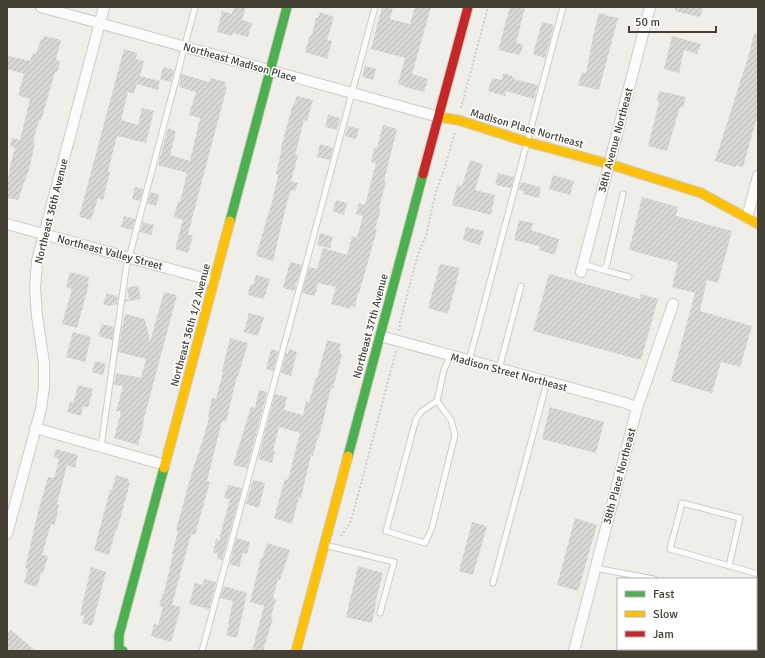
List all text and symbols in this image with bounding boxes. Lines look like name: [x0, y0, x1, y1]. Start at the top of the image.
scale bar: [629, 8, 716, 34]
text: 50 m: [635, 15, 660, 30]
street label: Northeast Madison Place: [182, 40, 298, 85]
street label: 38th Avenue Northeast: [595, 86, 636, 194]
street label: Madison Place Northeast: [469, 106, 585, 151]
street label: Northeast 36th Avenue: [32, 157, 71, 265]
street label: Northeast Valley Street: [56, 232, 164, 273]
street label: Northeast 36th 1/2 Avenue: [168, 262, 213, 388]
street label: Northeast 37th Avenue: [350, 272, 391, 380]
street label: Madison Street Northeast: [449, 351, 569, 394]
street label: 38th Place Northeast: [600, 426, 639, 526]
legend: [617, 578, 757, 650]
text: Fast: [653, 587, 674, 602]
text: Slow: [653, 607, 678, 622]
text: Jam: [653, 627, 674, 642]

